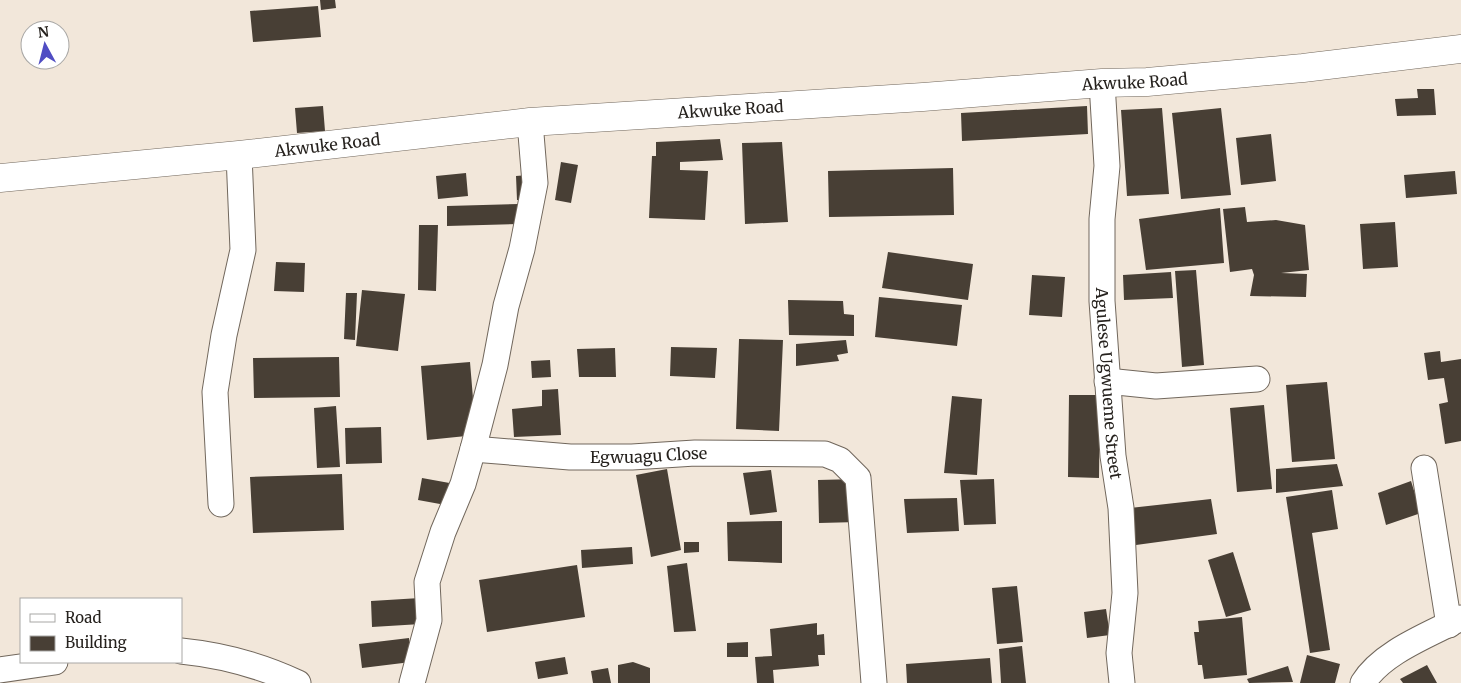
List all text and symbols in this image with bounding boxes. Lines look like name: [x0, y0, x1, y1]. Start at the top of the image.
north arrow: [20, 20, 70, 70]
text: N: [37, 22, 50, 42]
street label: Akwuke Road: [1080, 68, 1189, 95]
street label: Akwuke Road: [676, 96, 785, 123]
street label: Akwuke Road: [272, 129, 382, 161]
street label: Agulese Ugwueme Street: [1092, 287, 1127, 481]
street label: Egwuagu Close: [590, 443, 707, 467]
legend: [20, 598, 182, 663]
text: Road: [65, 608, 101, 627]
text: Building: [65, 633, 127, 652]

